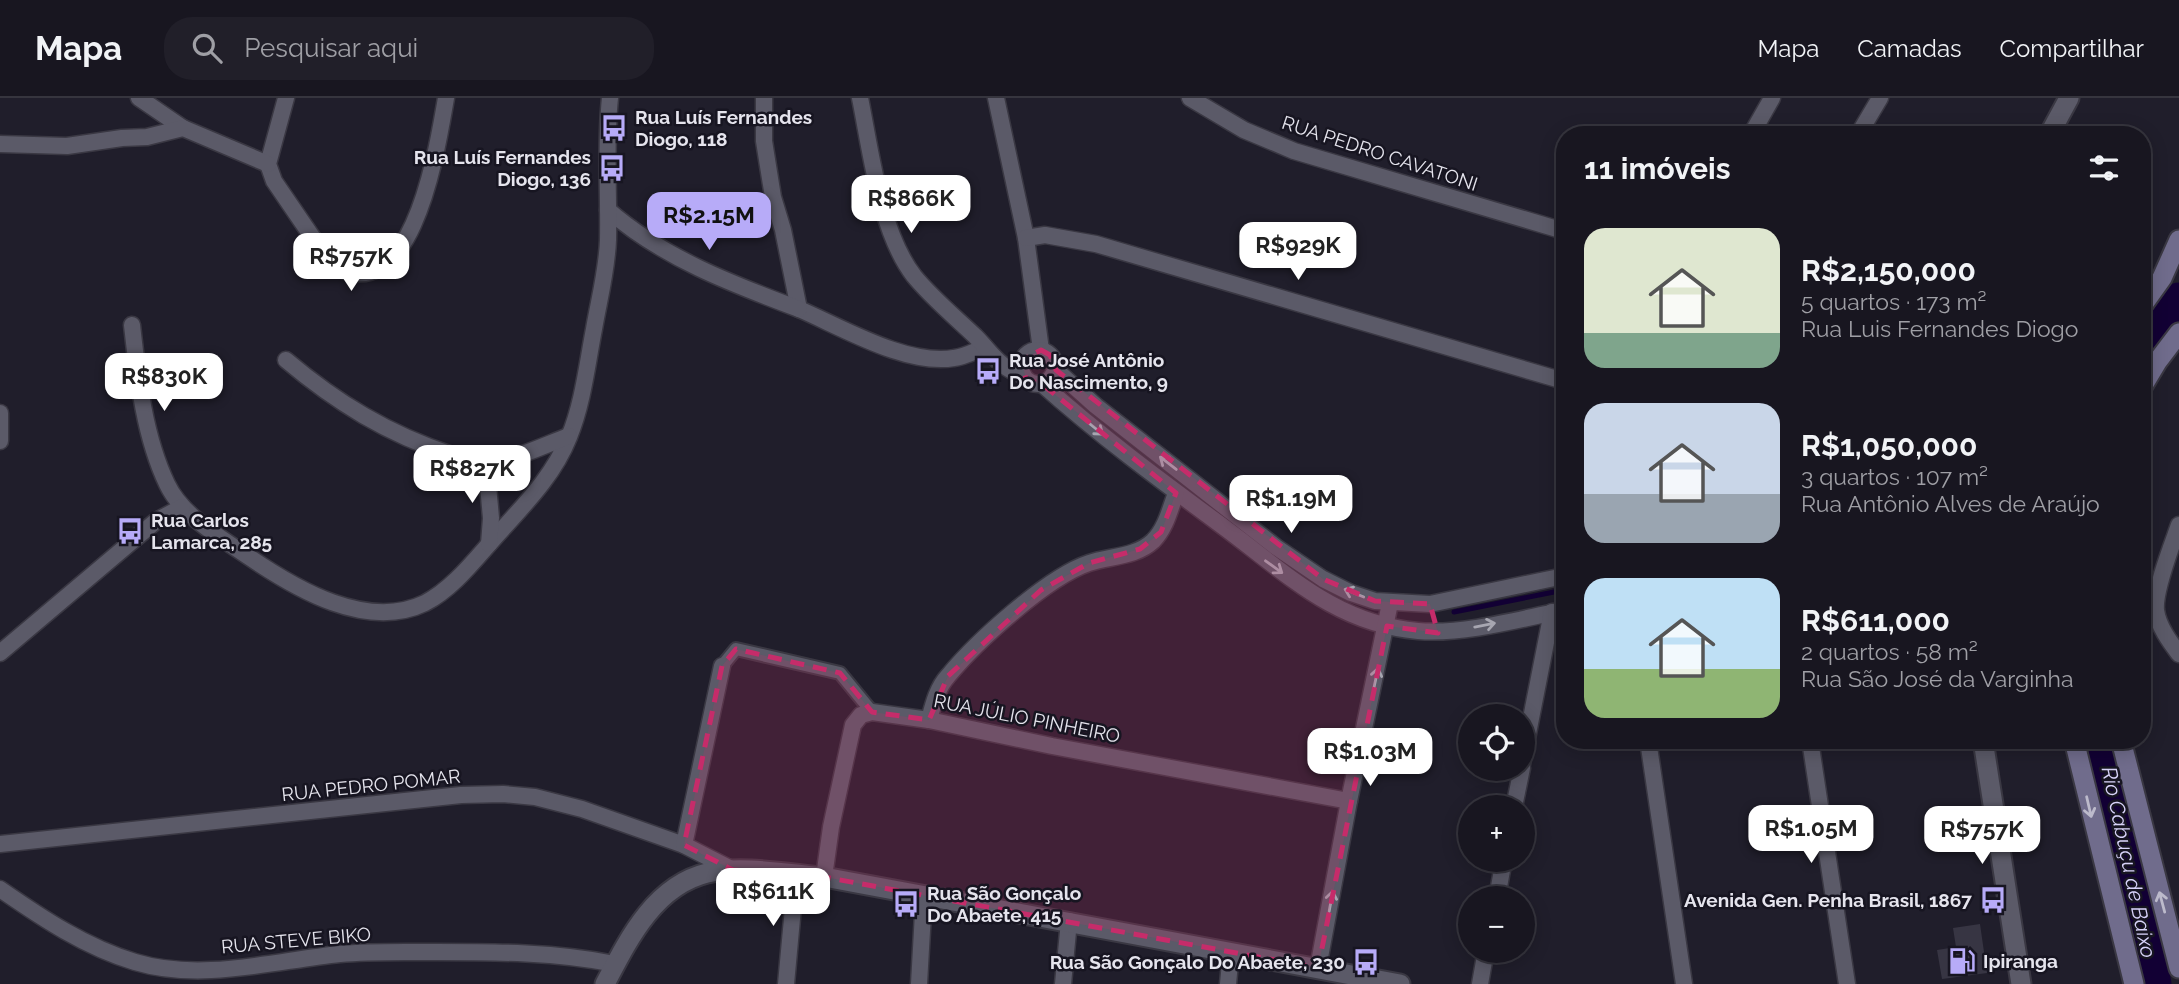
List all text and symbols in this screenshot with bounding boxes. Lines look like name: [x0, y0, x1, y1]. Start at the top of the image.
search box: [164, 17, 654, 80]
text: Mapa: [35, 29, 122, 68]
icon: search: [188, 29, 226, 67]
text: Pesquisar aqui: [244, 33, 418, 63]
text: Mapa: [1757, 34, 1819, 63]
text: Camadas: [1857, 34, 1962, 63]
text: Compartilhar: [2000, 34, 2144, 63]
place label: Rua Luís Fernandes Diogo, 118: [635, 106, 812, 150]
street label: RUA PEDRO CAVATONI: [1279, 111, 1481, 195]
bus stop icon: Rua Luís Fernandes Diogo, 118: [599, 113, 629, 143]
place label: Rua Luís Fernandes Diogo, 136: [414, 146, 591, 190]
icon: filters: [2085, 149, 2123, 187]
text: 11 imóveis: [1584, 151, 1730, 186]
bus stop icon: Rua Luís Fernandes Diogo, 136: [597, 153, 627, 183]
pin: R$866K: [854, 176, 968, 235]
text: R$866K: [867, 184, 955, 211]
pin: R$2.15M: [644, 192, 774, 252]
text: R$2.15M: [663, 201, 755, 228]
pin: R$929K: [1241, 222, 1355, 282]
text: R$929K: [1255, 231, 1341, 258]
pin: R$757K: [294, 234, 408, 293]
text: R$757K: [309, 242, 393, 269]
text: R$2,150,000: [1801, 253, 1976, 288]
icon: home: [1640, 256, 1724, 340]
text: 5 quartos · 173 m²: [1801, 288, 1986, 315]
text: Rua Luis Fernandes Diogo: [1801, 315, 2078, 342]
place label: Rua José Antônio Do Nascimento, 9: [1009, 349, 1168, 393]
pin: R$830K: [107, 354, 221, 413]
bus stop icon: Rua José Antônio Do Nascimento, 9: [973, 356, 1003, 386]
text: R$830K: [121, 362, 207, 389]
one-way arrow: [1085, 420, 1103, 436]
text: R$1,050,000: [1801, 428, 1977, 463]
icon: home: [1640, 431, 1724, 515]
pin: R$827K: [415, 446, 529, 505]
text: R$827K: [429, 454, 515, 481]
one-way arrow: [1159, 456, 1178, 471]
text: 3 quartos · 107 m²: [1801, 463, 1988, 490]
pin: R$1.19M: [1226, 476, 1356, 535]
text: R$1.19M: [1245, 484, 1337, 511]
text: Rua Antônio Alves de Araújo: [1801, 490, 2100, 517]
place label: Rua Carlos Lamarca, 285: [151, 509, 272, 553]
bus stop icon: Rua Carlos Lamarca, 285: [115, 516, 145, 546]
one-way arrow: [1264, 560, 1283, 575]
one-way arrow: [1343, 586, 1365, 599]
text: R$611,000: [1801, 603, 1950, 638]
icon: home: [1640, 606, 1724, 690]
one-way arrow: [1473, 618, 1496, 631]
text: 2 quartos · 58 m²: [1801, 638, 1978, 665]
text: Rua São José da Varginha: [1801, 665, 2074, 692]
one-way arrow: [1369, 667, 1383, 690]
street label: RUA JÚLIO PINHEIRO: [932, 689, 1122, 747]
map controls: [1458, 704, 1535, 963]
button: locate: [1458, 704, 1535, 781]
pin: R$1.03M: [1305, 728, 1435, 788]
text: R$1.03M: [1323, 737, 1417, 764]
water label: Rio Cabuçu de Baixo: [2097, 764, 2161, 960]
street label: RUA PEDRO POMAR: [280, 765, 462, 805]
button: +: [1458, 795, 1535, 872]
one-way arrow: [2083, 795, 2097, 818]
pin: R$1.05M: [1746, 806, 1876, 865]
pin: R$757K: [1925, 806, 2039, 866]
text: R$1.05M: [1764, 814, 1858, 841]
text: R$757K: [1940, 815, 2024, 842]
pin: R$611K: [716, 868, 830, 928]
text: R$611K: [732, 877, 814, 904]
place label: Rua São Gonçalo Do Abaete, 415: [927, 882, 1081, 926]
bus stop icon: Avenida Gen. Penha Brasil, 1867: [1978, 885, 2008, 915]
button: −: [1458, 886, 1535, 963]
bus stop icon: Rua São Gonçalo Do Abaete, 415: [891, 889, 921, 919]
place label: Avenida Gen. Penha Brasil, 1867: [1684, 889, 1972, 911]
one-way arrow: [1325, 890, 1338, 913]
one-way arrow: [2155, 891, 2168, 914]
street label: RUA STEVE BIKO: [220, 922, 372, 958]
fuel station icon: Ipiranga: [1947, 946, 1977, 976]
bus stop icon: Rua São Gonçalo Do Abaete, 230: [1351, 947, 1381, 977]
place label: Ipiranga: [1983, 950, 2058, 972]
place label: Rua São Gonçalo Do Abaete, 230: [1050, 951, 1345, 973]

